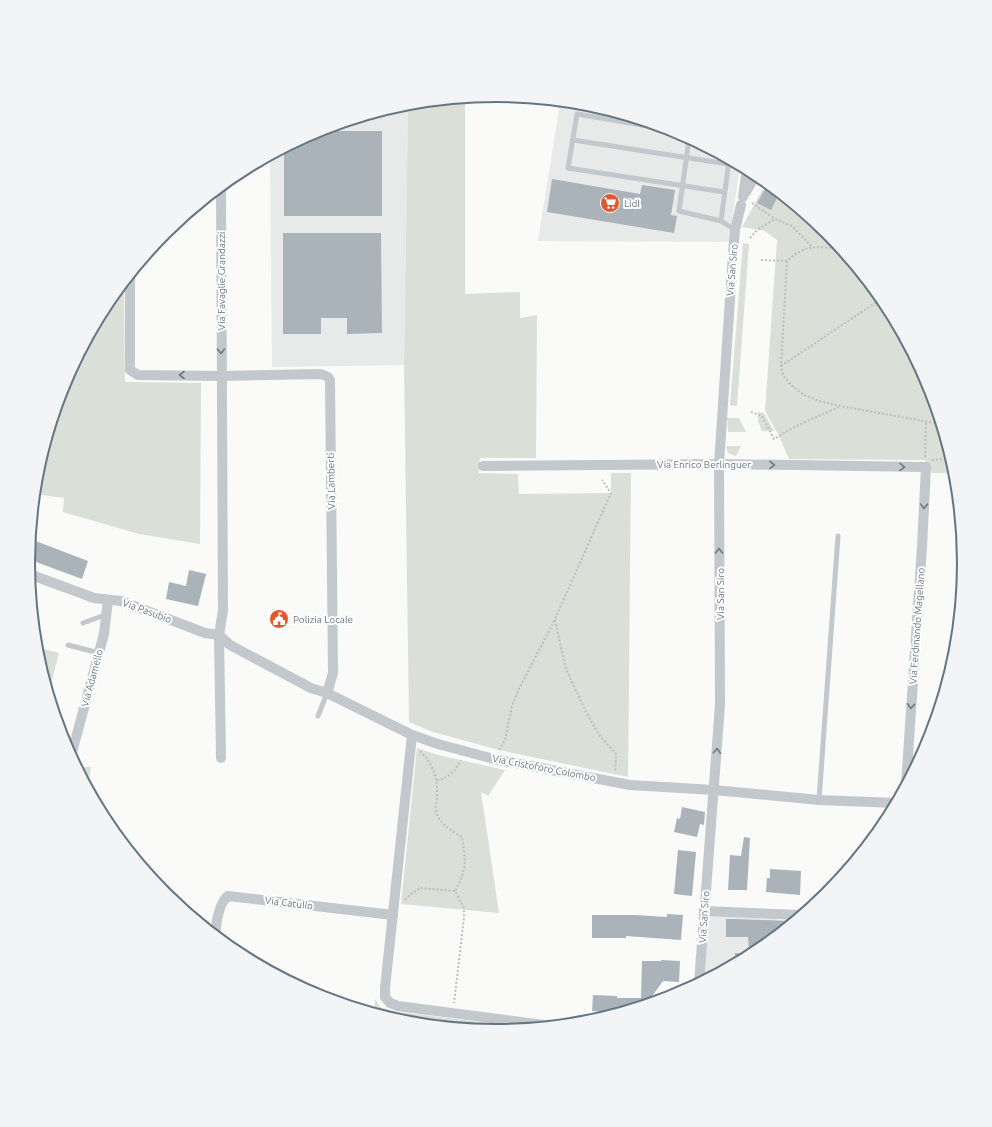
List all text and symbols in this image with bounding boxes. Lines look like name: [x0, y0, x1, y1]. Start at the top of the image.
supermarket icon: Lidl: [599, 192, 621, 214]
place label: Lidl: [624, 198, 640, 209]
street label: Via Favaglie Grandazzi: [216, 231, 227, 331]
street label: Via San Siro: [724, 243, 740, 296]
one-way arrow: [217, 348, 225, 354]
one-way arrow: [179, 371, 185, 379]
street label: Via Lamberti: [325, 452, 337, 510]
street label: Via Enrico Berlinguer: [657, 459, 751, 470]
one-way arrow: [769, 461, 775, 469]
one-way arrow: [899, 463, 905, 471]
one-way arrow: [920, 503, 928, 509]
one-way arrow: [715, 548, 723, 554]
street label: Via Ferdinando Magellano: [907, 567, 927, 685]
street label: Via San Siro: [715, 568, 726, 620]
street label: Via Pasubio: [121, 597, 173, 625]
public building icon: Polizia Locale: [268, 608, 290, 630]
place label: Polizia Locale: [293, 614, 353, 625]
street label: Via Adamello: [79, 648, 105, 708]
one-way arrow: [907, 702, 916, 709]
one-way arrow: [712, 748, 721, 754]
street label: Via Cristoforo Colombo: [491, 753, 597, 783]
street label: Via San Siro: [697, 890, 711, 943]
street label: Via Catullo: [264, 895, 314, 911]

